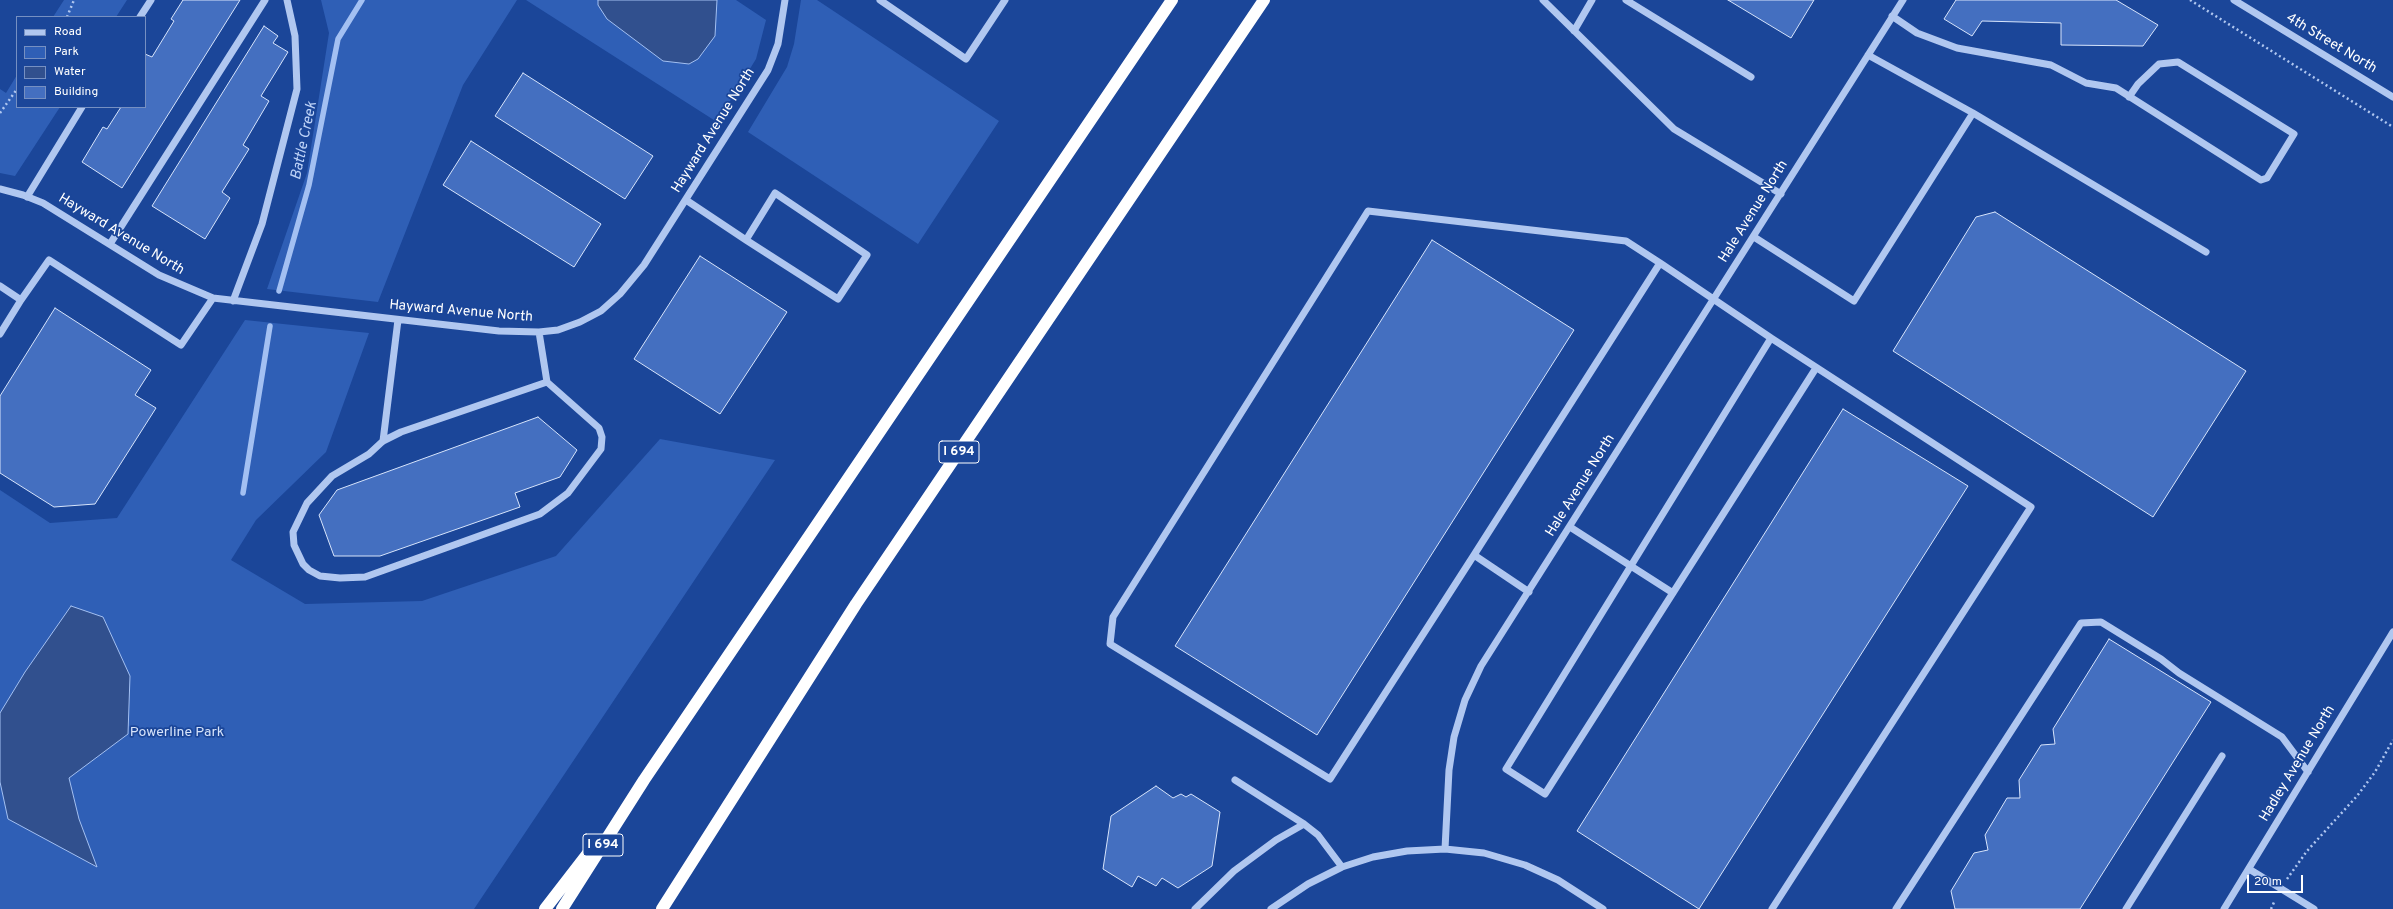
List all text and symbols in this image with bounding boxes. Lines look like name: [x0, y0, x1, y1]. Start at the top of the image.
street label: 4th Street North: [2283, 10, 2379, 78]
legend: [16, 16, 146, 108]
text: Road: [54, 24, 82, 40]
text: Park: [54, 44, 79, 60]
text: Water: [54, 64, 86, 80]
street label: Hayward Avenue North: [669, 65, 759, 197]
text: Building: [54, 84, 98, 100]
water label: Battle Creek: [288, 100, 322, 182]
street label: Hale Avenue North: [1716, 158, 1792, 266]
street label: Hayward Avenue North: [55, 191, 187, 279]
street label: Hayward Avenue North: [388, 297, 534, 327]
street label: Hale Avenue North: [1543, 432, 1619, 540]
road number: I 694: [939, 441, 979, 463]
street label: Hadley Avenue North: [2257, 703, 2339, 825]
park label: Powerline Park: [130, 725, 224, 741]
road number: I 694: [583, 834, 623, 856]
scale bar: [2249, 867, 2305, 893]
text: 20 m: [2254, 874, 2282, 890]

